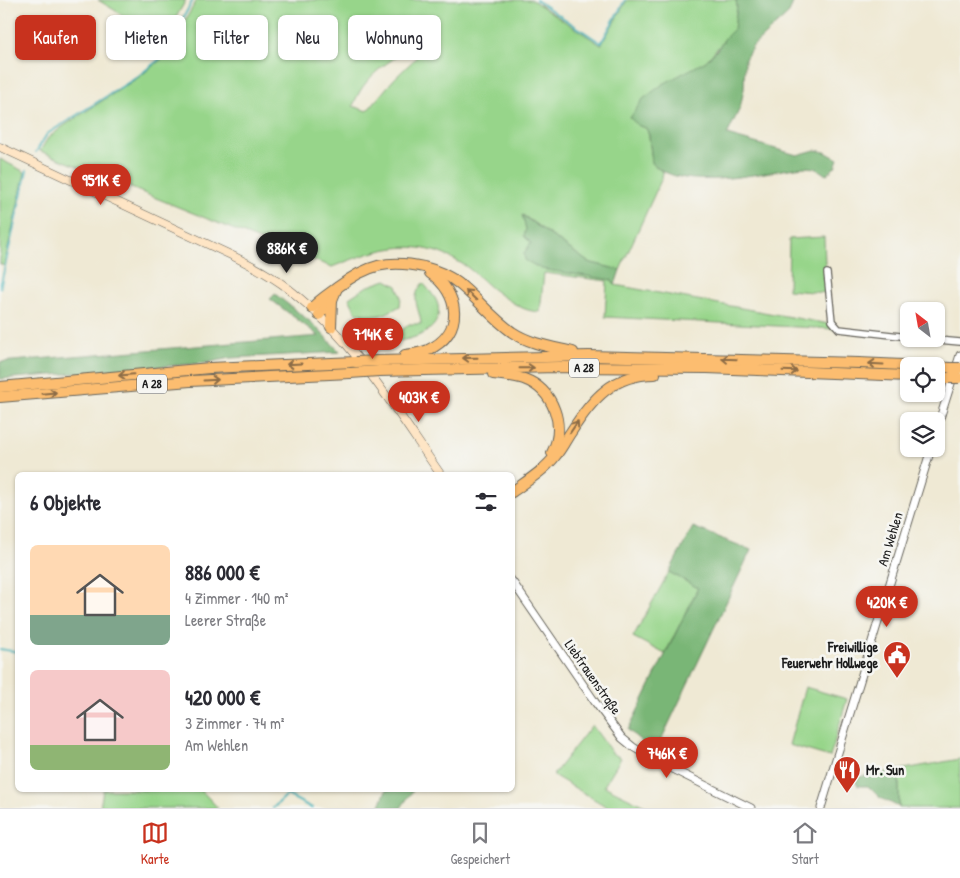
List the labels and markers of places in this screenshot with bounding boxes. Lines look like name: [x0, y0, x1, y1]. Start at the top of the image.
pin: 951K €: [60, 164, 142, 206]
pin: 886K €: [246, 232, 328, 274]
pin: 714K €: [332, 318, 414, 360]
pin: 403K €: [378, 380, 460, 423]
pin: 420K €: [846, 586, 928, 628]
place label: Freiwillige Feuerwehr Hollwege: [781, 637, 878, 674]
public building icon: Freiwillige Feuerwehr Hollwege: [882, 640, 912, 679]
pin: 746K €: [626, 736, 708, 779]
restaurant icon: Mr. Sun: [832, 755, 862, 794]
place label: Mr. Sun: [866, 760, 904, 779]

